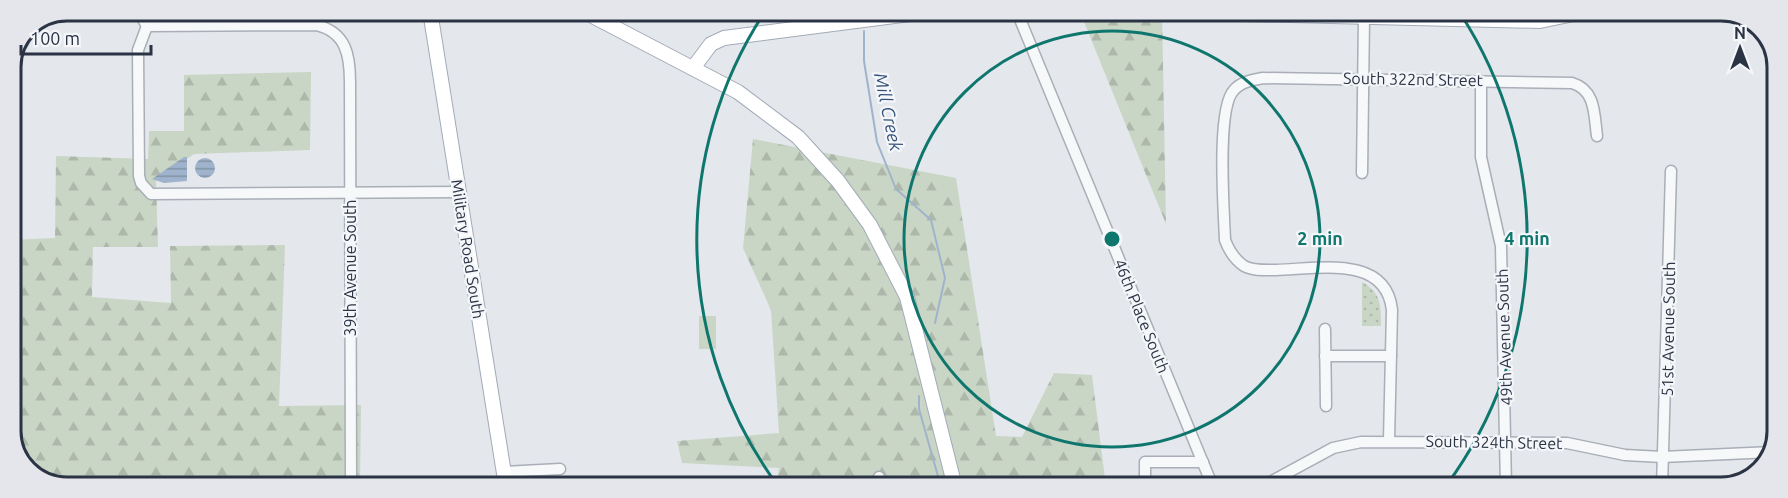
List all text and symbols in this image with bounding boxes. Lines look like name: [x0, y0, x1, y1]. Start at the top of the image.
scale bar: [21, 18, 152, 56]
north arrow: [1710, 18, 1770, 78]
text: N: [1734, 24, 1746, 42]
text: 100 m: [30, 28, 80, 48]
street label: South 322nd Street: [1343, 69, 1484, 89]
water label: Mill Creek: [871, 71, 907, 154]
street label: Military Road South: [448, 178, 488, 320]
street label: 39th Avenue South: [341, 199, 359, 337]
text: 2 min: [1297, 228, 1343, 248]
text: 4 min: [1504, 228, 1550, 248]
centre of rings: [1102, 229, 1122, 249]
street label: 46th Place South: [1111, 256, 1173, 376]
street label: 51st Avenue South: [1658, 261, 1678, 397]
street label: 49th Avenue South: [1493, 268, 1515, 406]
street label: South 324th Street: [1425, 432, 1563, 452]

